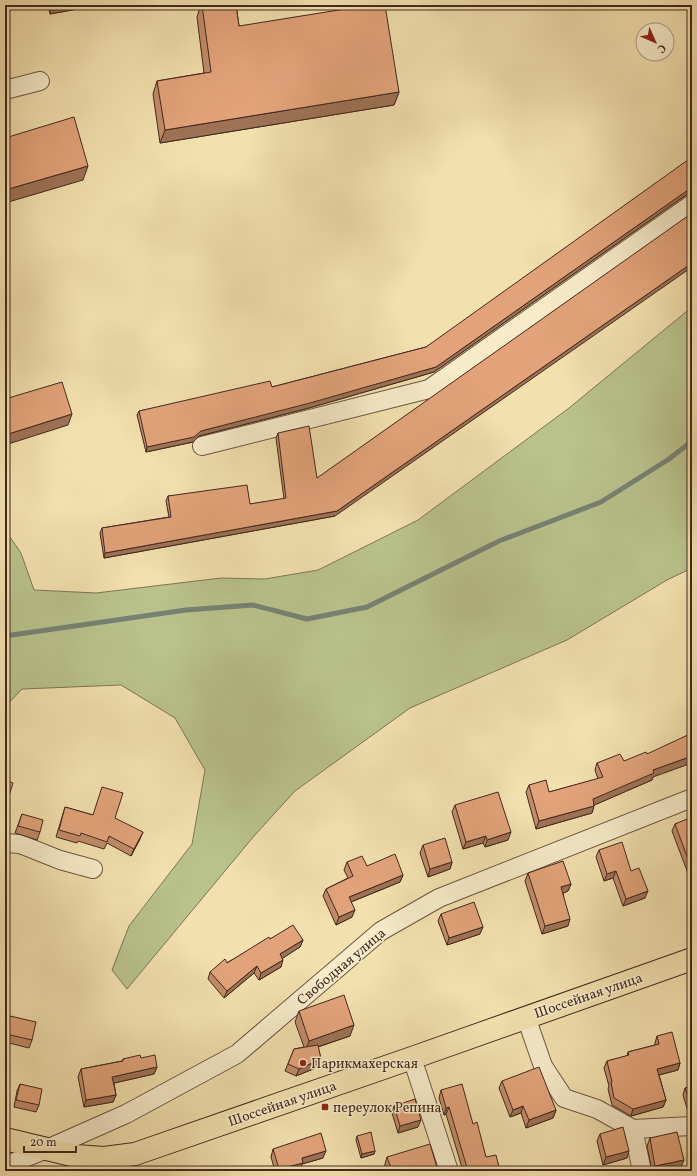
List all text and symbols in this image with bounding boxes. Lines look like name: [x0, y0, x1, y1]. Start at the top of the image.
north arrow: [635, 22, 675, 62]
text: С: [653, 40, 669, 56]
street label: Свободная улица: [293, 924, 390, 1010]
street label: Шоссейная улица: [532, 969, 645, 1024]
place label: Парикмахерская: [311, 1055, 418, 1074]
marker: Парикмахерская: [298, 1058, 308, 1068]
street label: Шоссейная улица: [226, 1077, 339, 1132]
place label: переулок Репина: [333, 1099, 441, 1118]
marker: переулок Репина: [320, 1102, 330, 1112]
scale bar: [24, 1128, 76, 1154]
text: 20 m: [30, 1135, 57, 1151]

